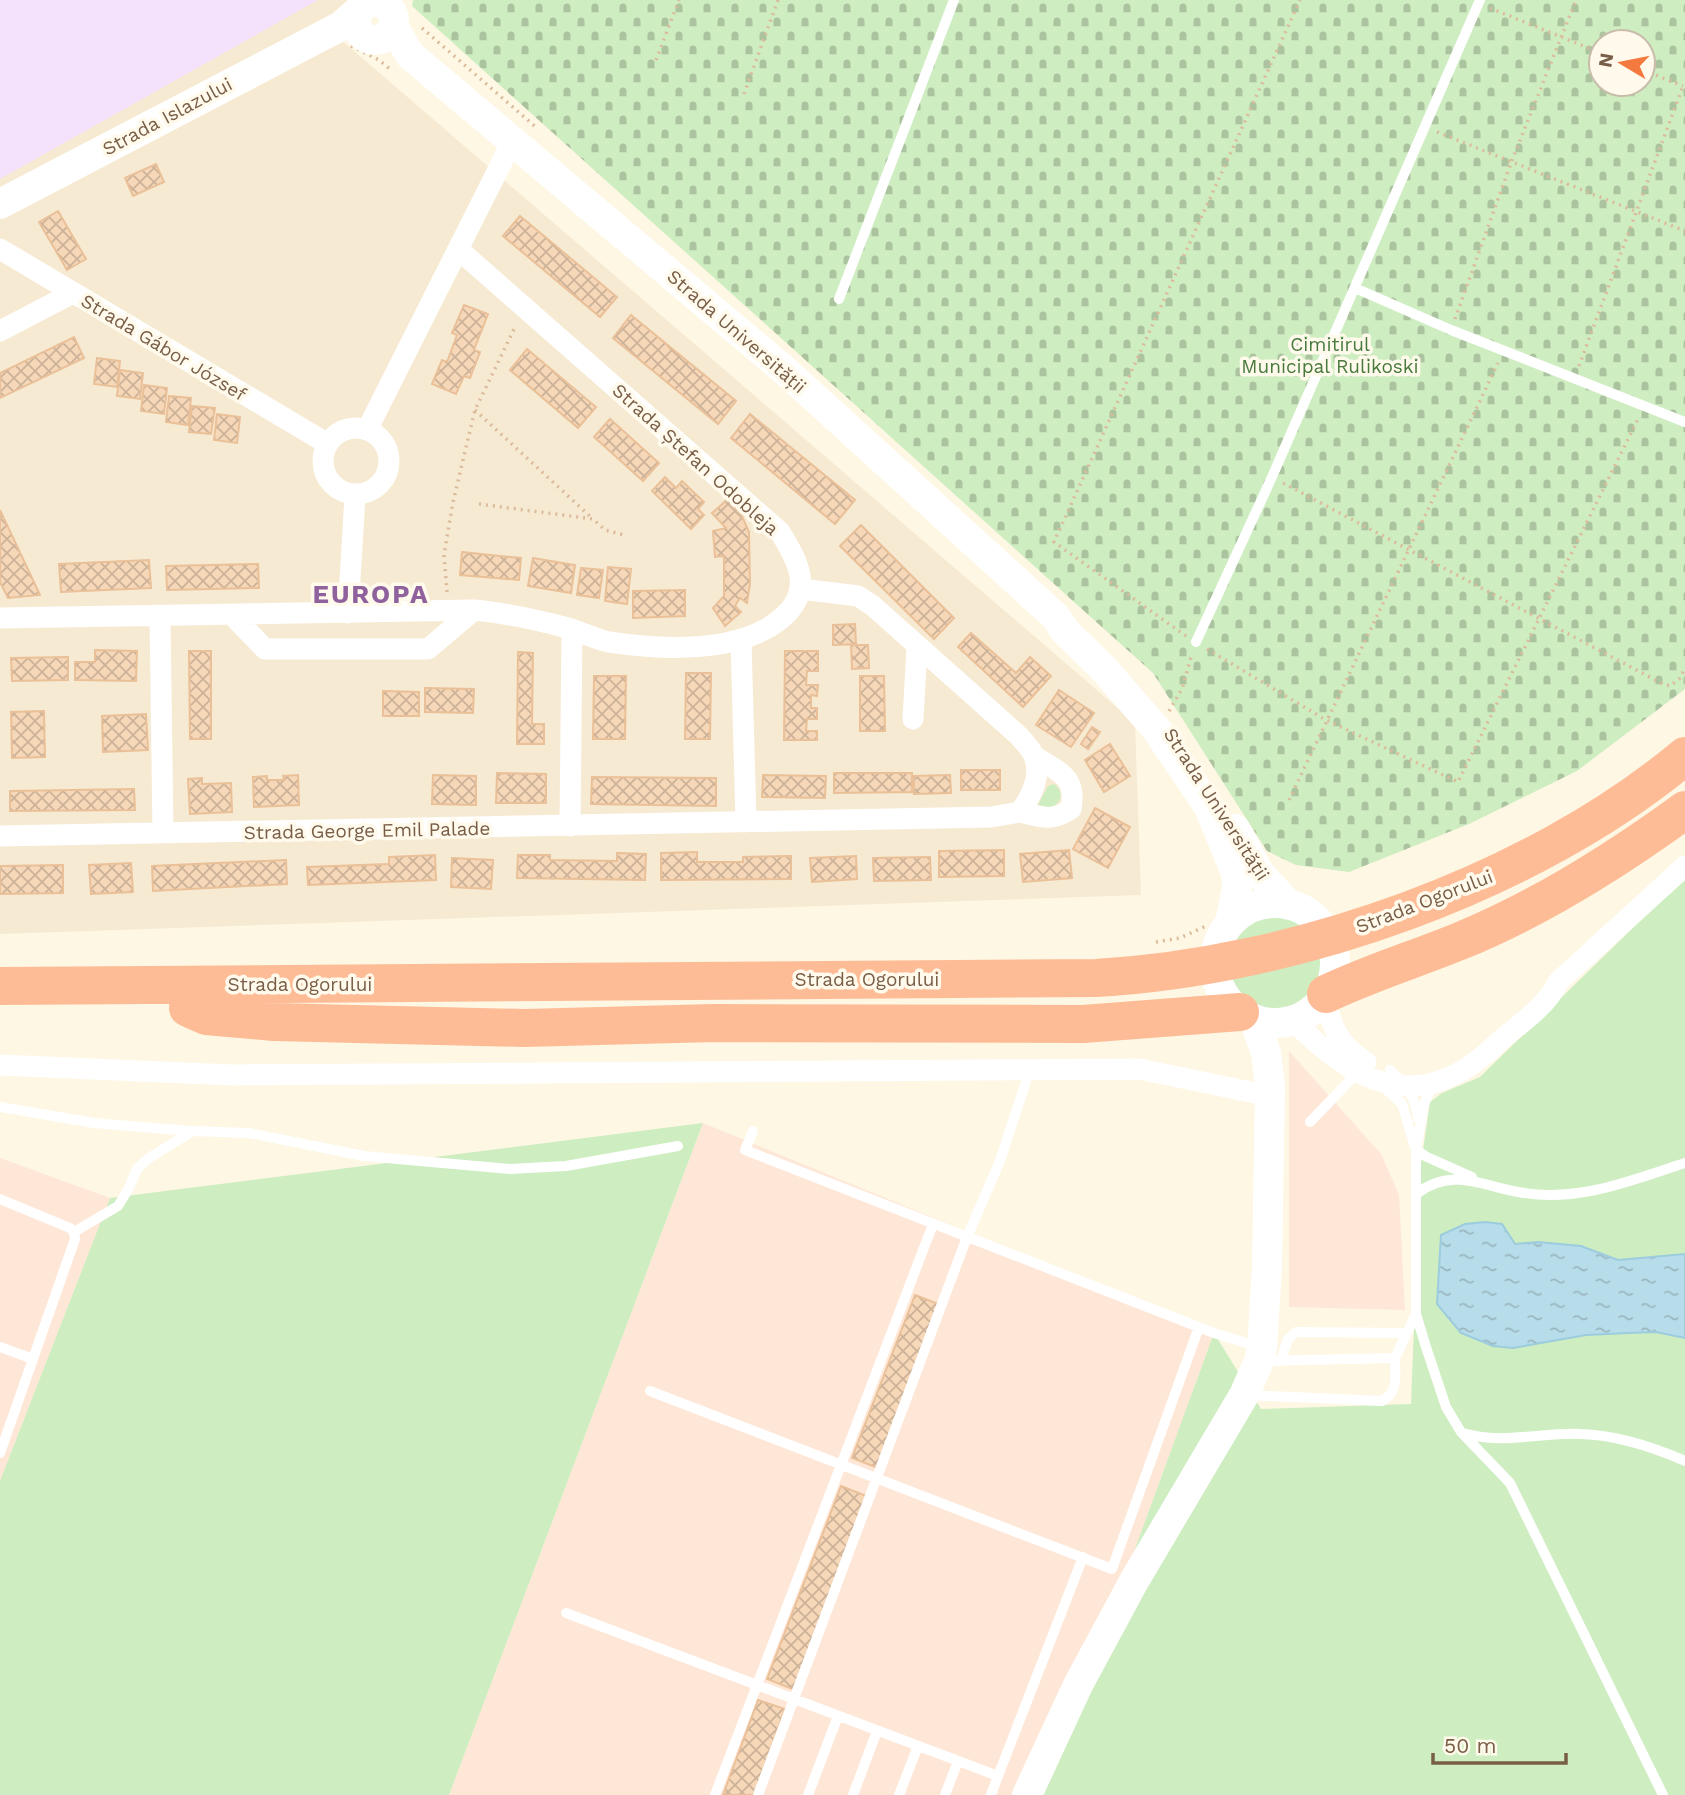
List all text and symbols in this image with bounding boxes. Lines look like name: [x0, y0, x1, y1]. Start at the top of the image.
north arrow: [1587, 28, 1657, 98]
text: N: [1593, 51, 1618, 69]
street label: Strada Islazului: [98, 73, 236, 160]
street label: Strada Universității: [662, 265, 811, 398]
street label: Strada Gábor József: [77, 289, 251, 406]
park label: Cimitirul Municipal Rulikoski: [1241, 333, 1419, 378]
street label: Strada Ștefan Odobleja: [608, 379, 784, 540]
district label: EUROPA: [313, 579, 430, 609]
street label: Strada Universității: [1159, 724, 1274, 885]
street label: Strada George Emil Palade: [243, 817, 491, 844]
street label: Strada Ogorului: [1352, 865, 1496, 938]
street label: Strada Ogorului: [795, 968, 939, 991]
street label: Strada Ogorului: [228, 973, 372, 996]
scale bar: [1433, 1722, 1566, 1766]
text: 50 m: [1444, 1733, 1496, 1758]

